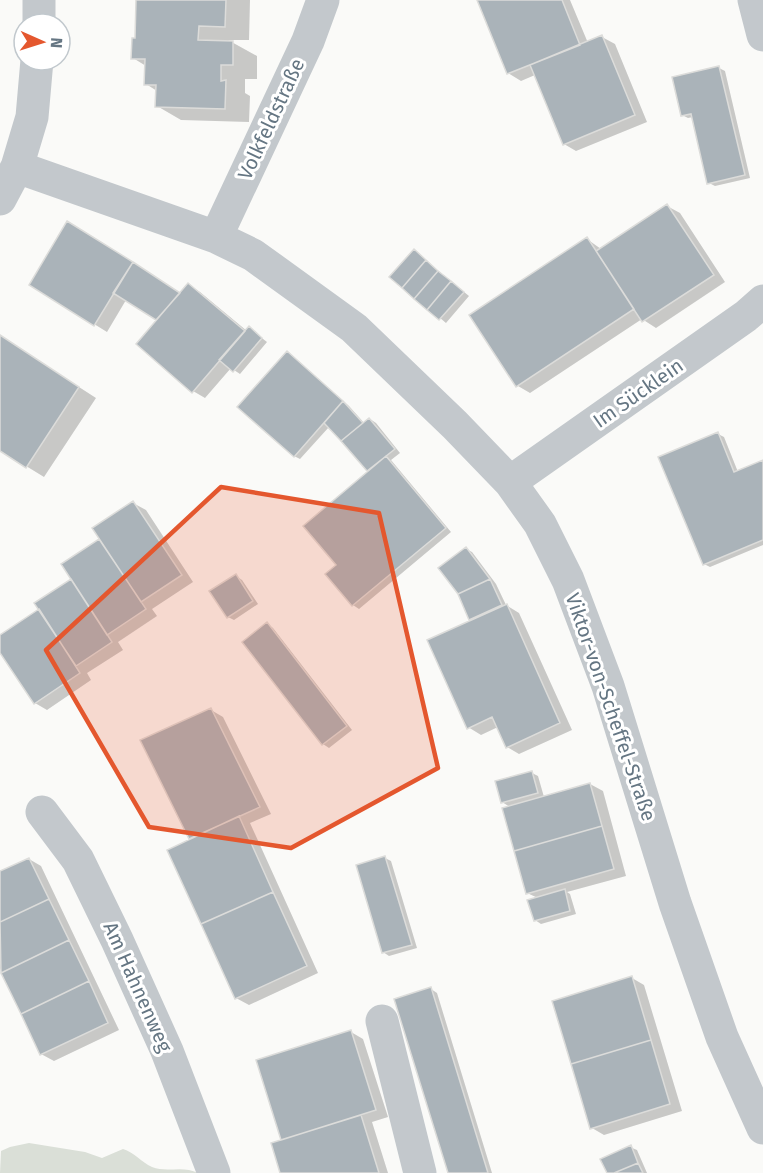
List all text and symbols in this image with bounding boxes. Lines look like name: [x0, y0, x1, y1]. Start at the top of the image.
north arrow: [12, 12, 72, 72]
text: N: [47, 37, 66, 49]
street label: Volkfeldstraße: [232, 55, 310, 183]
street label: Im Sücklein: [588, 353, 688, 433]
street label: Viktor-von-Scheffel-Straße: [561, 590, 661, 824]
street label: Am Hahnenweg: [99, 918, 178, 1056]

